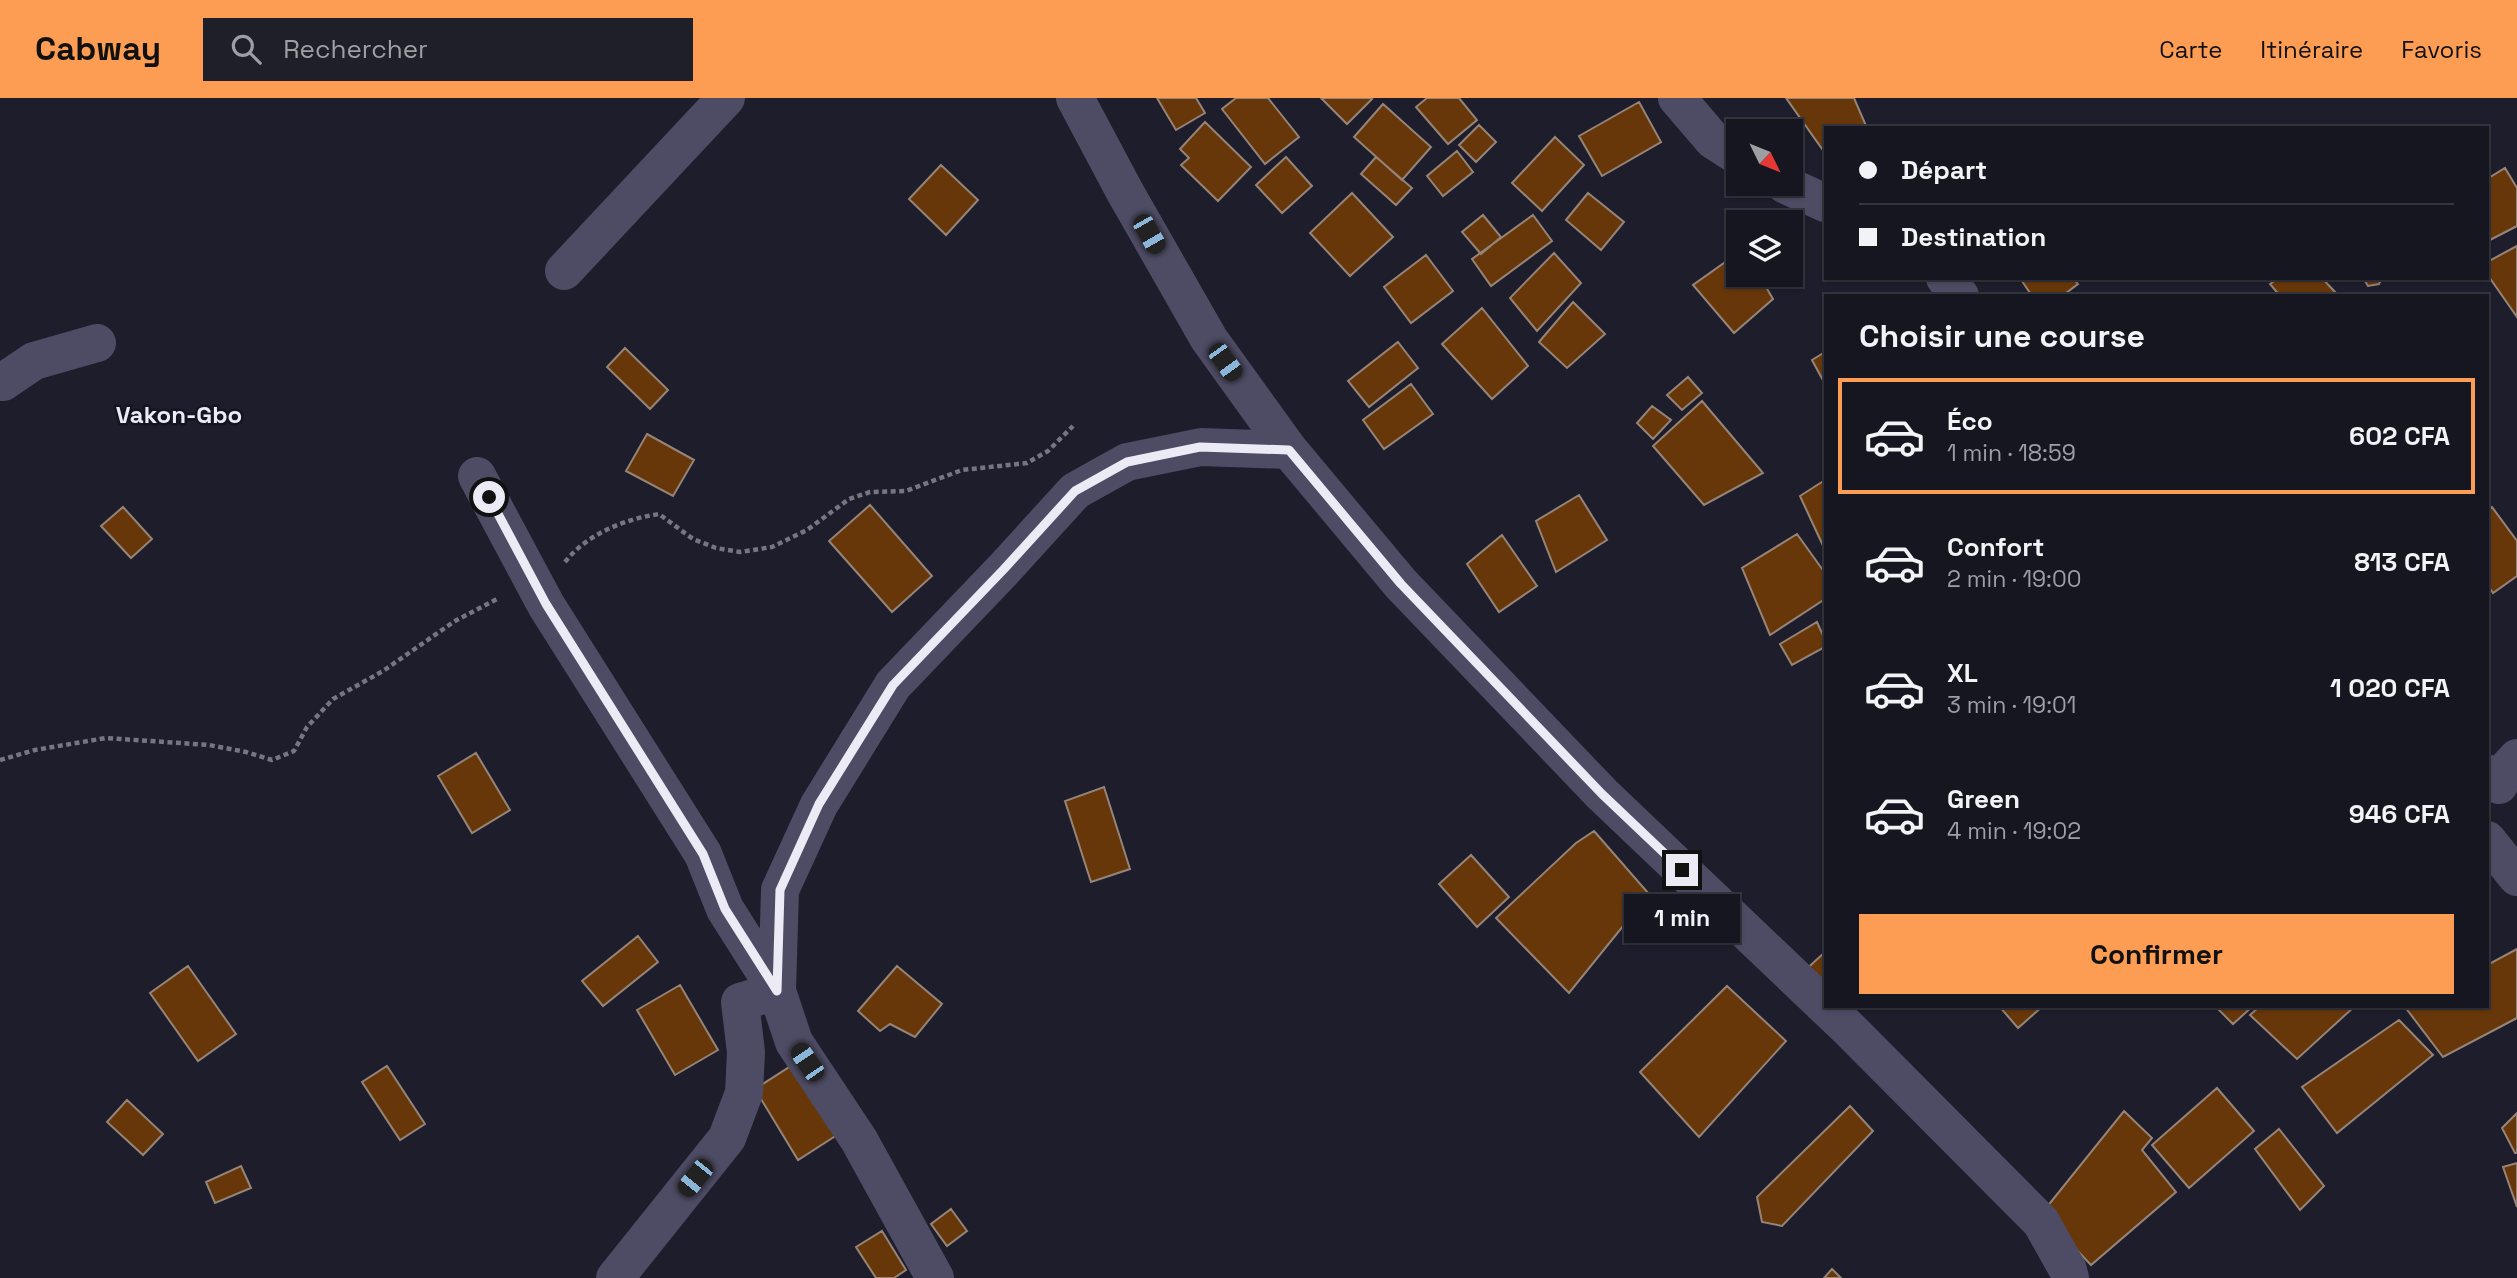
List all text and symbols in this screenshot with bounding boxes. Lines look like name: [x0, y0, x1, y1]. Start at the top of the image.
search box: [203, 18, 693, 81]
text: Cabway: [35, 28, 161, 70]
icon: search: [227, 30, 265, 68]
text: Rechercher: [283, 32, 428, 66]
text: Carte: [2159, 34, 2222, 65]
text: Itinéraire: [2260, 34, 2363, 65]
text: Favoris: [2401, 34, 2482, 65]
north arrow: [1726, 119, 1802, 196]
map controls: [1726, 119, 1803, 287]
text: Départ: [1901, 153, 1987, 187]
button: layers: [1726, 210, 1803, 287]
car: [1130, 211, 1169, 257]
text: Destination: [1901, 220, 2046, 254]
text: Choisir une course: [1859, 316, 2145, 356]
car: [1205, 339, 1246, 385]
district label: Vakon-Gbo: [116, 399, 242, 430]
text: Éco: [1947, 404, 1993, 438]
icon: car: [1863, 405, 1926, 468]
text: 602 CFA: [2349, 419, 2450, 453]
text: 1 min · 18:59: [1947, 438, 2076, 468]
route start: [473, 481, 505, 513]
text: Confort: [1947, 530, 2044, 564]
icon: car: [1863, 531, 1926, 594]
text: 813 CFA: [2354, 545, 2450, 579]
text: 2 min · 19:00: [1947, 564, 2081, 594]
text: XL: [1947, 656, 1978, 690]
icon: car: [1863, 657, 1926, 720]
text: 1 020 CFA: [2330, 671, 2450, 705]
text: 3 min · 19:01: [1947, 690, 2076, 720]
text: Green: [1947, 782, 2020, 816]
icon: car: [1863, 783, 1926, 846]
text: 946 CFA: [2349, 797, 2450, 831]
text: 4 min · 19:02: [1947, 816, 2081, 846]
route end: [1666, 854, 1698, 886]
callout: 1 min: [1624, 894, 1740, 944]
text: 1 min: [1654, 903, 1710, 933]
button: Confirmer: [1859, 914, 2454, 994]
car: [787, 1039, 828, 1085]
car: [674, 1155, 717, 1201]

